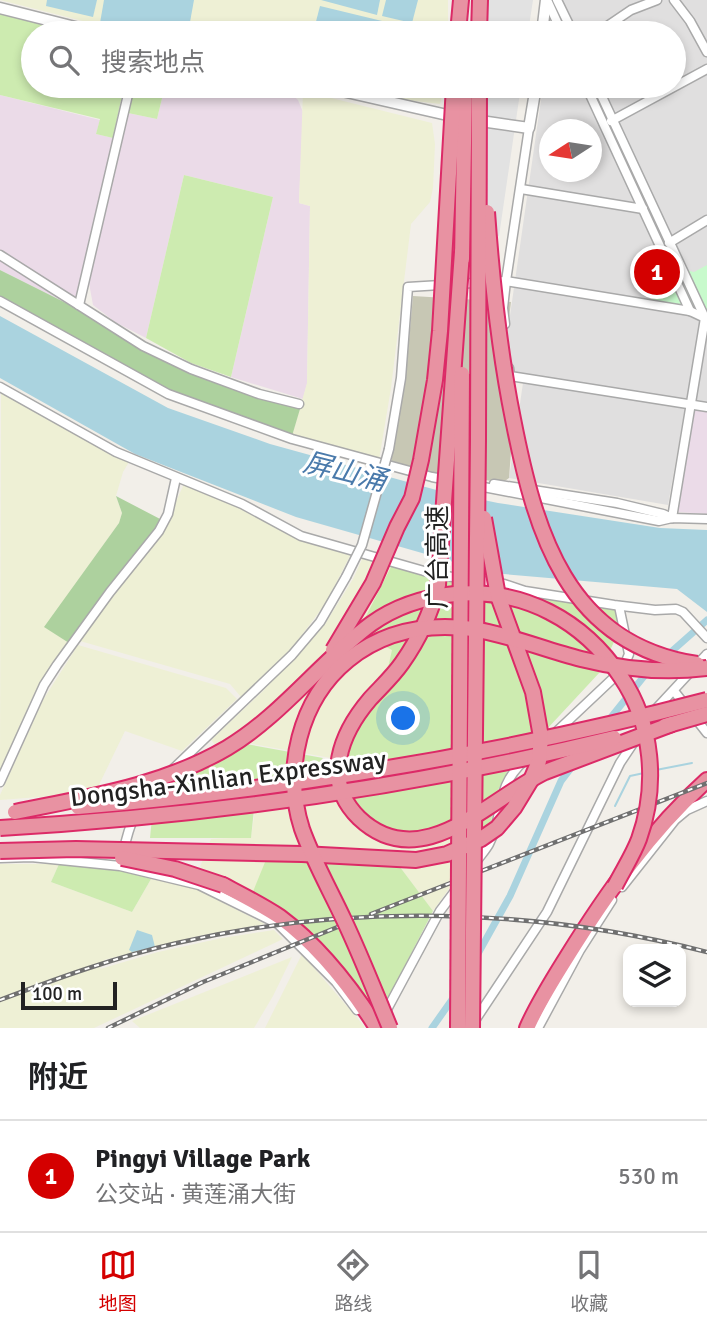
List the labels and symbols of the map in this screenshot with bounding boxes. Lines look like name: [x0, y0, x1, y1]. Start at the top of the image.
north arrow: [539, 119, 602, 182]
pin: 1: [634, 246, 680, 298]
water label: 屏山涌: [300, 445, 393, 499]
street label: 广台高速: [422, 505, 454, 609]
your location: [386, 701, 420, 735]
street label: Dongsha-Xinlian Expressway: [68, 744, 388, 814]
scale bar: [21, 979, 117, 1011]

